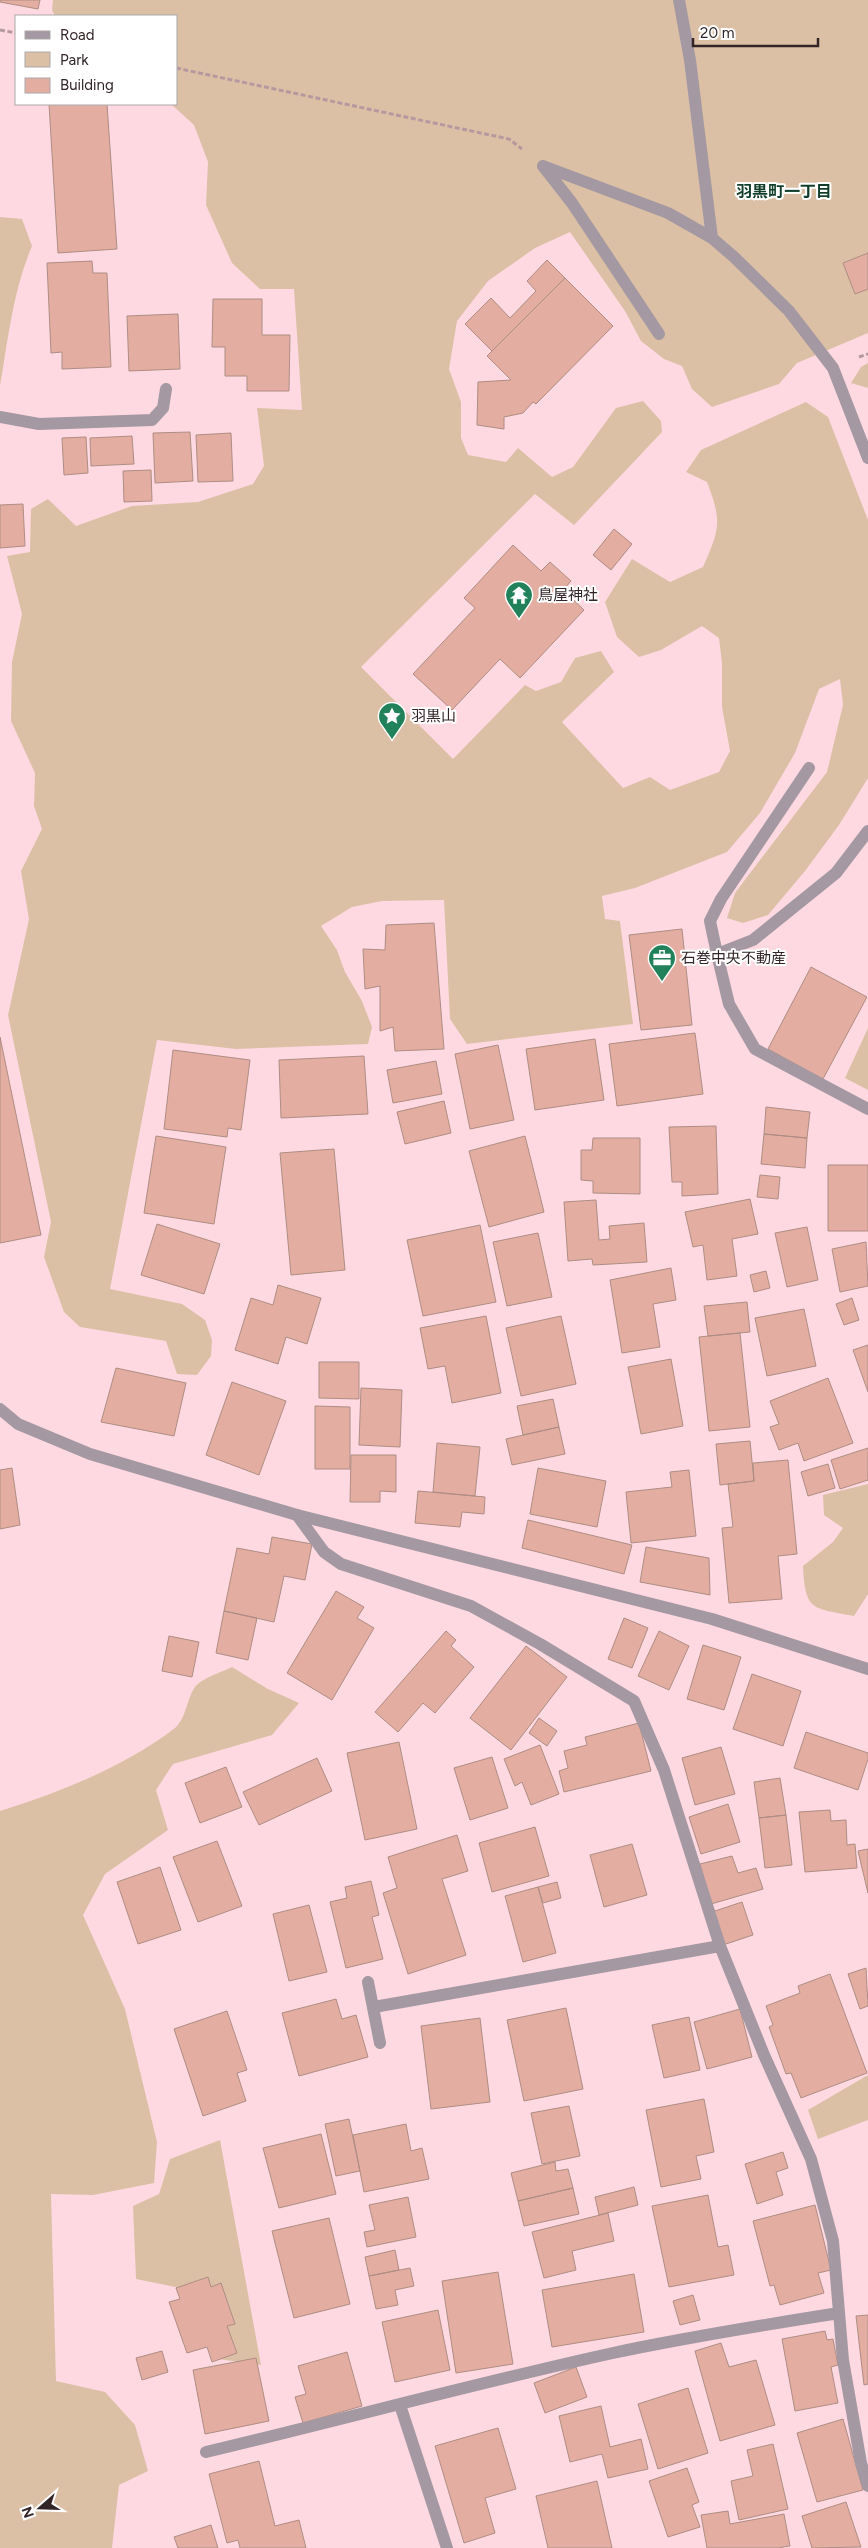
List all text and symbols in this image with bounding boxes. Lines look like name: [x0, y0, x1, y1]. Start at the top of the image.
legend: [15, 15, 178, 105]
scale bar: [693, 15, 818, 47]
text: 20 m: [700, 24, 734, 42]
text: Road: [60, 26, 95, 44]
text: Park: [60, 51, 89, 69]
text: Building: [60, 76, 114, 94]
district label: 羽黒町一丁目: [736, 182, 832, 201]
temple icon: 鳥屋神社: [504, 580, 534, 619]
place label: 鳥屋神社: [538, 586, 598, 604]
place icon: 羽黒山: [377, 701, 407, 740]
place label: 羽黒山: [411, 707, 456, 725]
office icon: 石巻中央不動産: [647, 943, 677, 982]
place label: 石巻中央不動産: [681, 949, 786, 967]
north arrow: [15, 2483, 65, 2533]
text: N: [18, 2504, 38, 2520]

